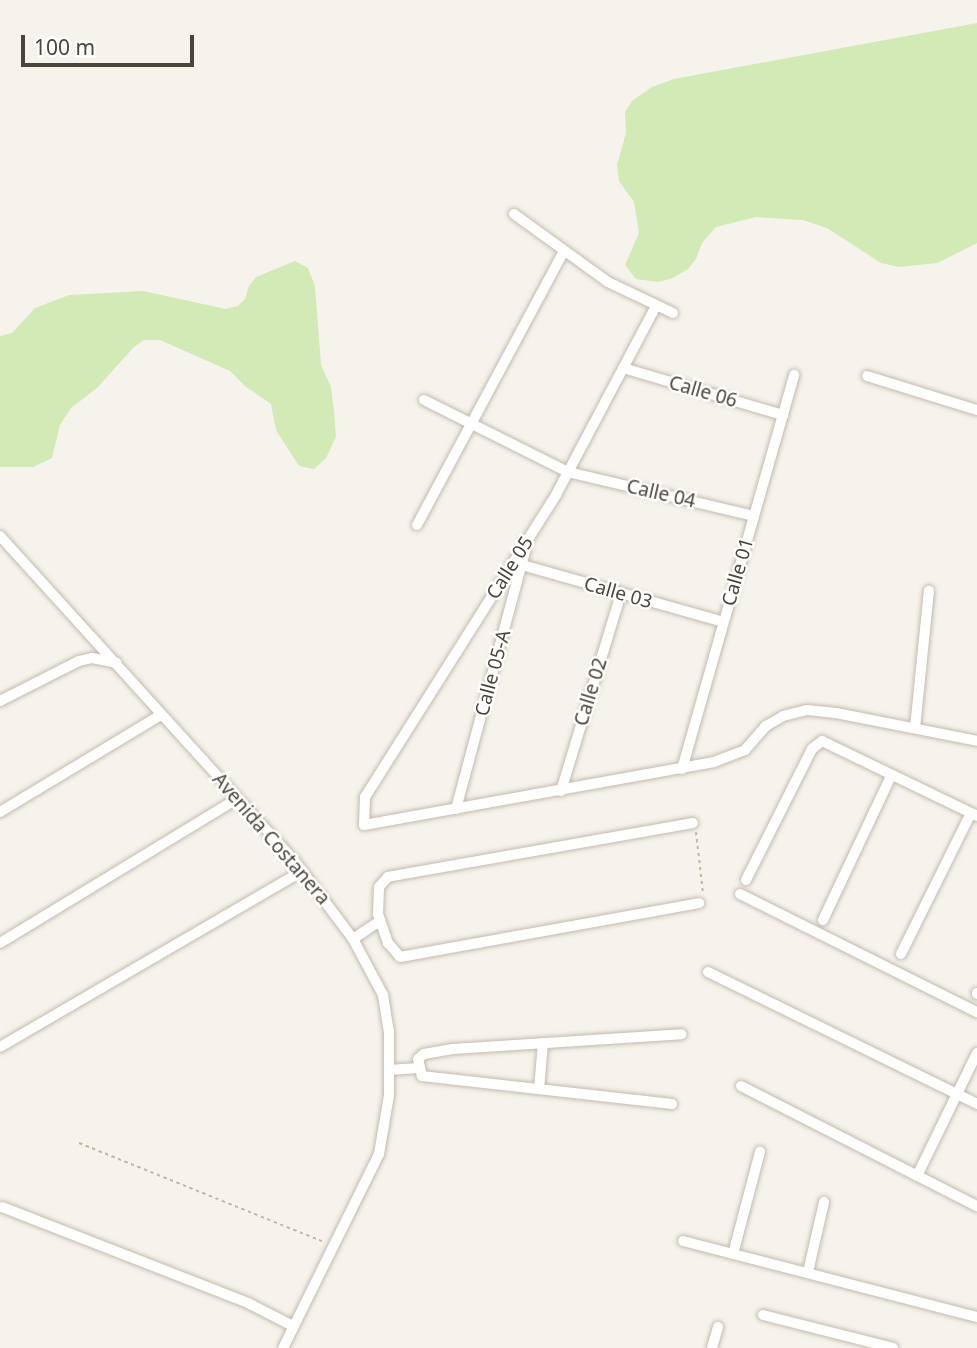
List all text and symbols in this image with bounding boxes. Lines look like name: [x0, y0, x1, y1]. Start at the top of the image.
scale bar: [24, 21, 198, 65]
text: 100 m: [34, 33, 95, 61]
street label: Calle 06: [666, 371, 740, 413]
street label: Calle 04: [624, 475, 698, 513]
street label: Calle 05: [482, 532, 538, 604]
street label: Calle 01: [717, 535, 759, 609]
street label: Calle 03: [581, 572, 655, 614]
street label: Calle 05-A: [471, 627, 515, 719]
street label: Calle 02: [570, 655, 612, 729]
street label: Avenida Costanera: [208, 768, 334, 910]

